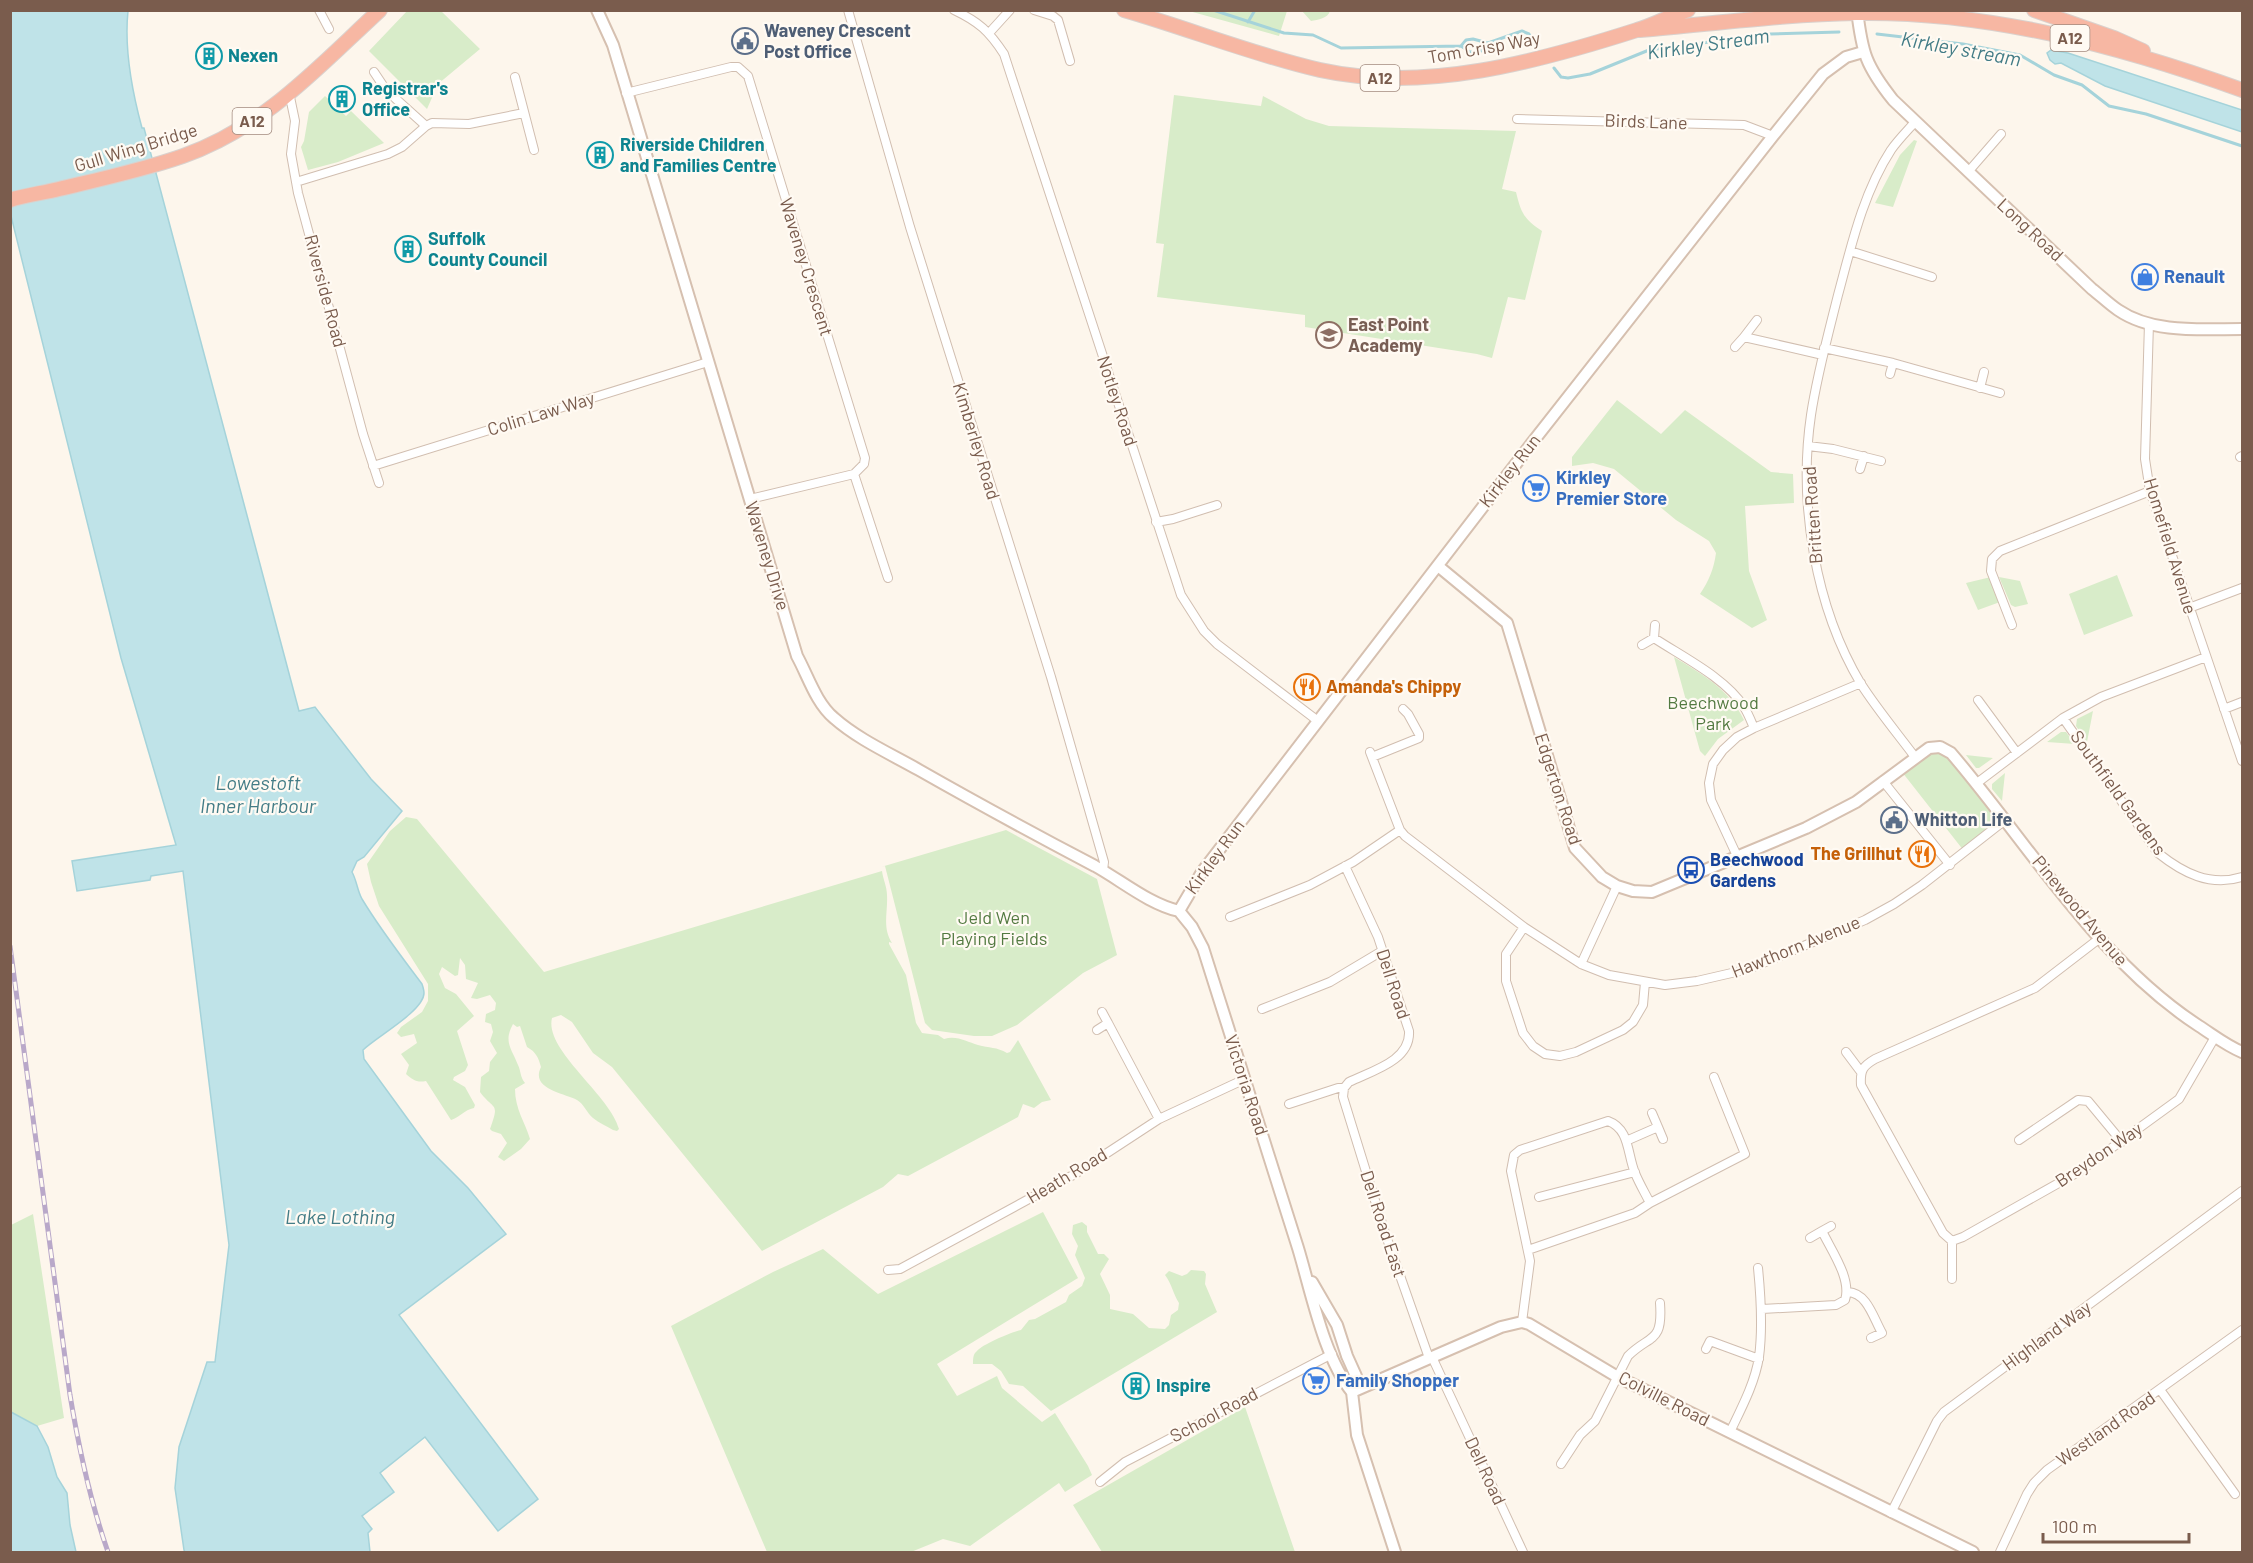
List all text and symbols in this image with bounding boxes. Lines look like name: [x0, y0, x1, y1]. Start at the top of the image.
place label: Waveney Crescent Post Office: [764, 19, 911, 62]
water label: Kirkley Stream: [1645, 23, 1771, 63]
road number: A12: [2050, 25, 2090, 51]
public building icon: Waveney Crescent Post Office: [730, 26, 760, 56]
street label: Tom Crisp Way: [1426, 26, 1542, 68]
water label: Kirkley stream: [1899, 26, 2023, 70]
building icon: Nexen: [194, 41, 224, 71]
place label: Nexen: [228, 44, 278, 66]
road number: A12: [1360, 65, 1400, 91]
place label: Registrar's Office: [362, 77, 448, 120]
building icon: Registrar's Office: [327, 84, 357, 114]
road number: A12: [232, 108, 272, 134]
street label: Birds Lane: [1604, 109, 1688, 133]
street label: Gull Wing Bridge: [72, 118, 200, 176]
place label: Riverside Children and Families Centre: [620, 133, 777, 176]
building icon: Riverside Children and Families Centre: [585, 140, 615, 170]
street label: Long Road: [1993, 193, 2068, 266]
street label: Waveney Crescent: [775, 195, 838, 338]
place label: Suffolk County Council: [428, 227, 547, 270]
street label: Riverside Road: [300, 232, 352, 350]
building icon: Suffolk County Council: [393, 234, 423, 264]
shop icon: Renault: [2130, 262, 2160, 292]
place label: Renault: [2164, 265, 2225, 287]
place label: East Point Academy: [1348, 313, 1429, 356]
school or university icon: East Point Academy: [1314, 320, 1344, 350]
street label: Notley Road: [1093, 353, 1143, 449]
street label: Kimberley Road: [949, 379, 1005, 502]
street label: Colin Law Way: [484, 386, 597, 440]
street label: Kirkley Run: [1474, 429, 1545, 511]
street label: Britten Road: [1798, 465, 1826, 565]
place label: Kirkley Premier Store: [1556, 466, 1667, 509]
supermarket icon: Kirkley Premier Store: [1521, 473, 1551, 503]
street label: Homefield Avenue: [2140, 475, 2202, 617]
street label: Waveney Drive: [741, 499, 795, 613]
restaurant icon: Amanda's Chippy: [1292, 672, 1322, 702]
place label: Amanda's Chippy: [1326, 675, 1461, 697]
park label: Beechwood Park: [1667, 691, 1759, 734]
street label: Southfield Gardens: [2066, 726, 2171, 859]
street label: Edgerton Road: [1531, 730, 1587, 847]
water label: Lowestoft Inner Harbour: [200, 770, 317, 817]
public building icon: Whitton Life: [1879, 805, 1909, 835]
place label: Whitton Life: [1914, 808, 2013, 830]
street label: Kirkley Run: [1180, 815, 1249, 898]
restaurant icon: The Grillhut: [1907, 839, 1937, 869]
place label: The Grillhut: [1810, 842, 1902, 864]
place label: Beechwood Gardens: [1710, 848, 1804, 891]
street label: Pinewood Avenue: [2028, 851, 2133, 970]
bus stop icon: Beechwood Gardens: [1676, 855, 1706, 885]
park label: Jeld Wen Playing Fields: [941, 906, 1047, 949]
street label: Hawthorn Avenue: [1728, 910, 1863, 982]
street label: Dell Road: [1372, 946, 1416, 1022]
street label: Victoria Road: [1220, 1032, 1274, 1138]
street label: Breydon Way: [2051, 1117, 2146, 1191]
street label: Heath Road: [1022, 1143, 1111, 1208]
street label: Dell Road East: [1356, 1167, 1412, 1280]
water label: Lake Lothing: [285, 1204, 395, 1228]
street label: Highland Way: [1998, 1296, 2095, 1375]
supermarket icon: Family Shopper: [1301, 1366, 1331, 1396]
street label: Colville Road: [1615, 1366, 1714, 1430]
place label: Family Shopper: [1336, 1369, 1459, 1391]
building icon: Inspire: [1121, 1371, 1151, 1401]
place label: Inspire: [1156, 1374, 1211, 1396]
street label: School Road: [1166, 1382, 1261, 1447]
street label: Westland Road: [2052, 1386, 2159, 1470]
street label: Dell Road: [1461, 1433, 1511, 1508]
scale bar: [2043, 1506, 2188, 1544]
text: 100 m: [2052, 1515, 2097, 1537]

